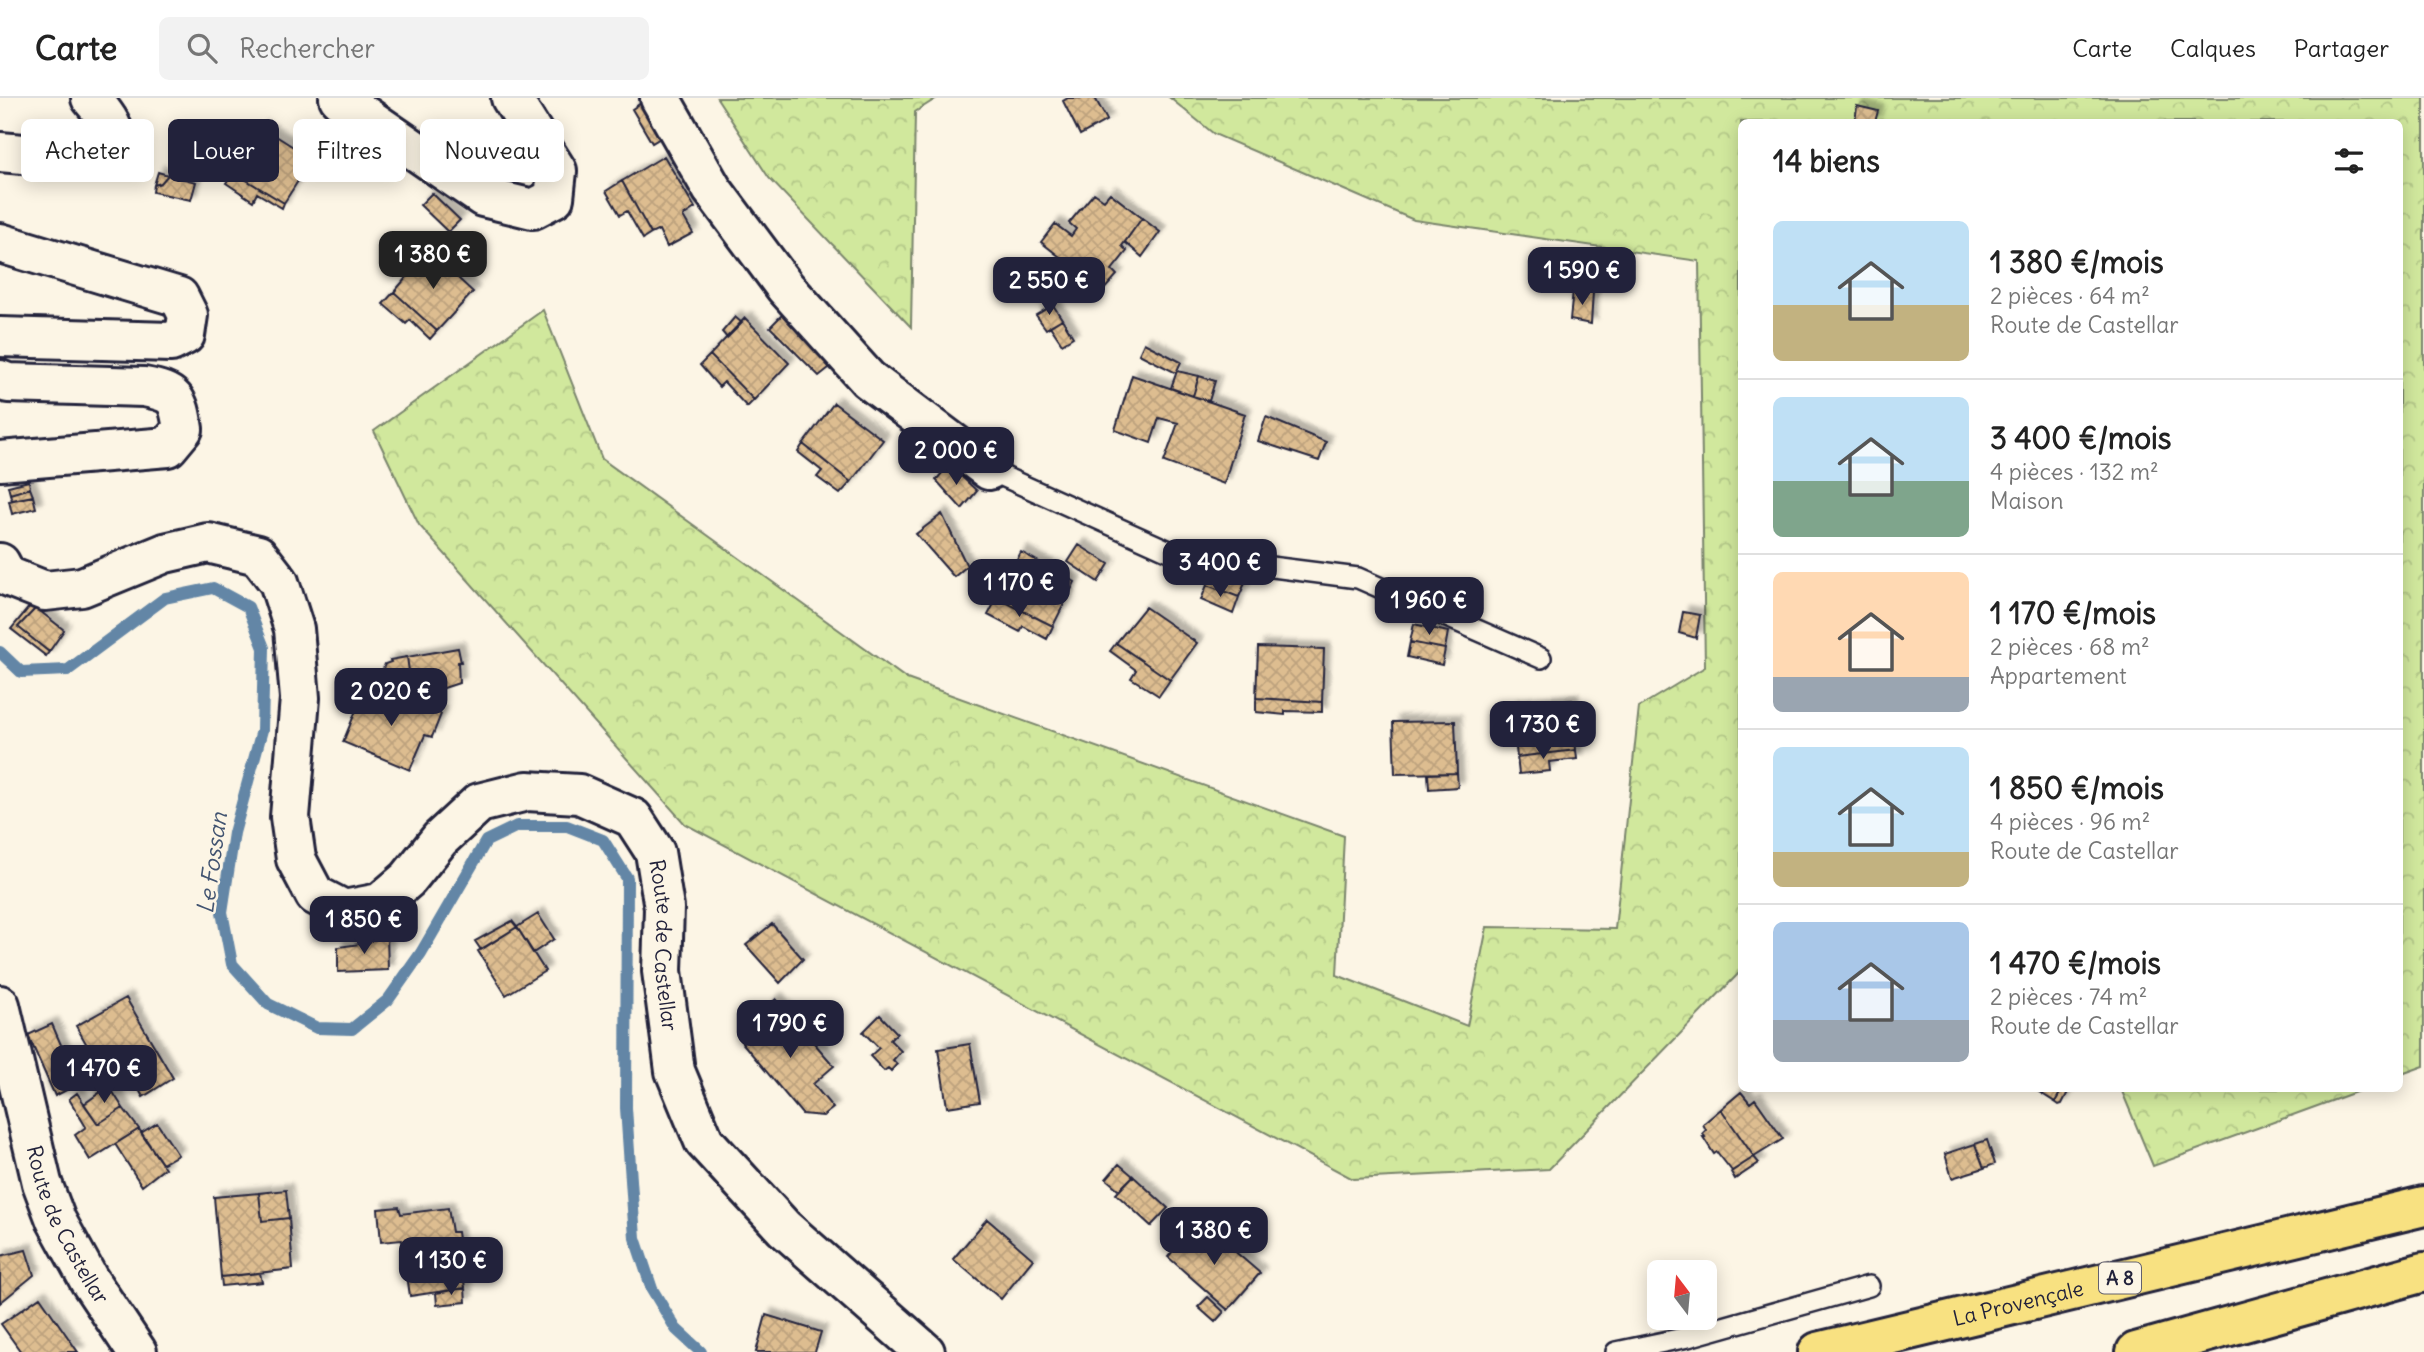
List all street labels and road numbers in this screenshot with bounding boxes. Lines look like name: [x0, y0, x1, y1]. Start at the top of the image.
street label: Route de Castellar: [643, 857, 684, 1033]
street label: Route de Castellar: [21, 1143, 115, 1309]
road number: A 8: [2099, 1262, 2141, 1294]
street label: La Provençale: [1950, 1275, 2086, 1332]

